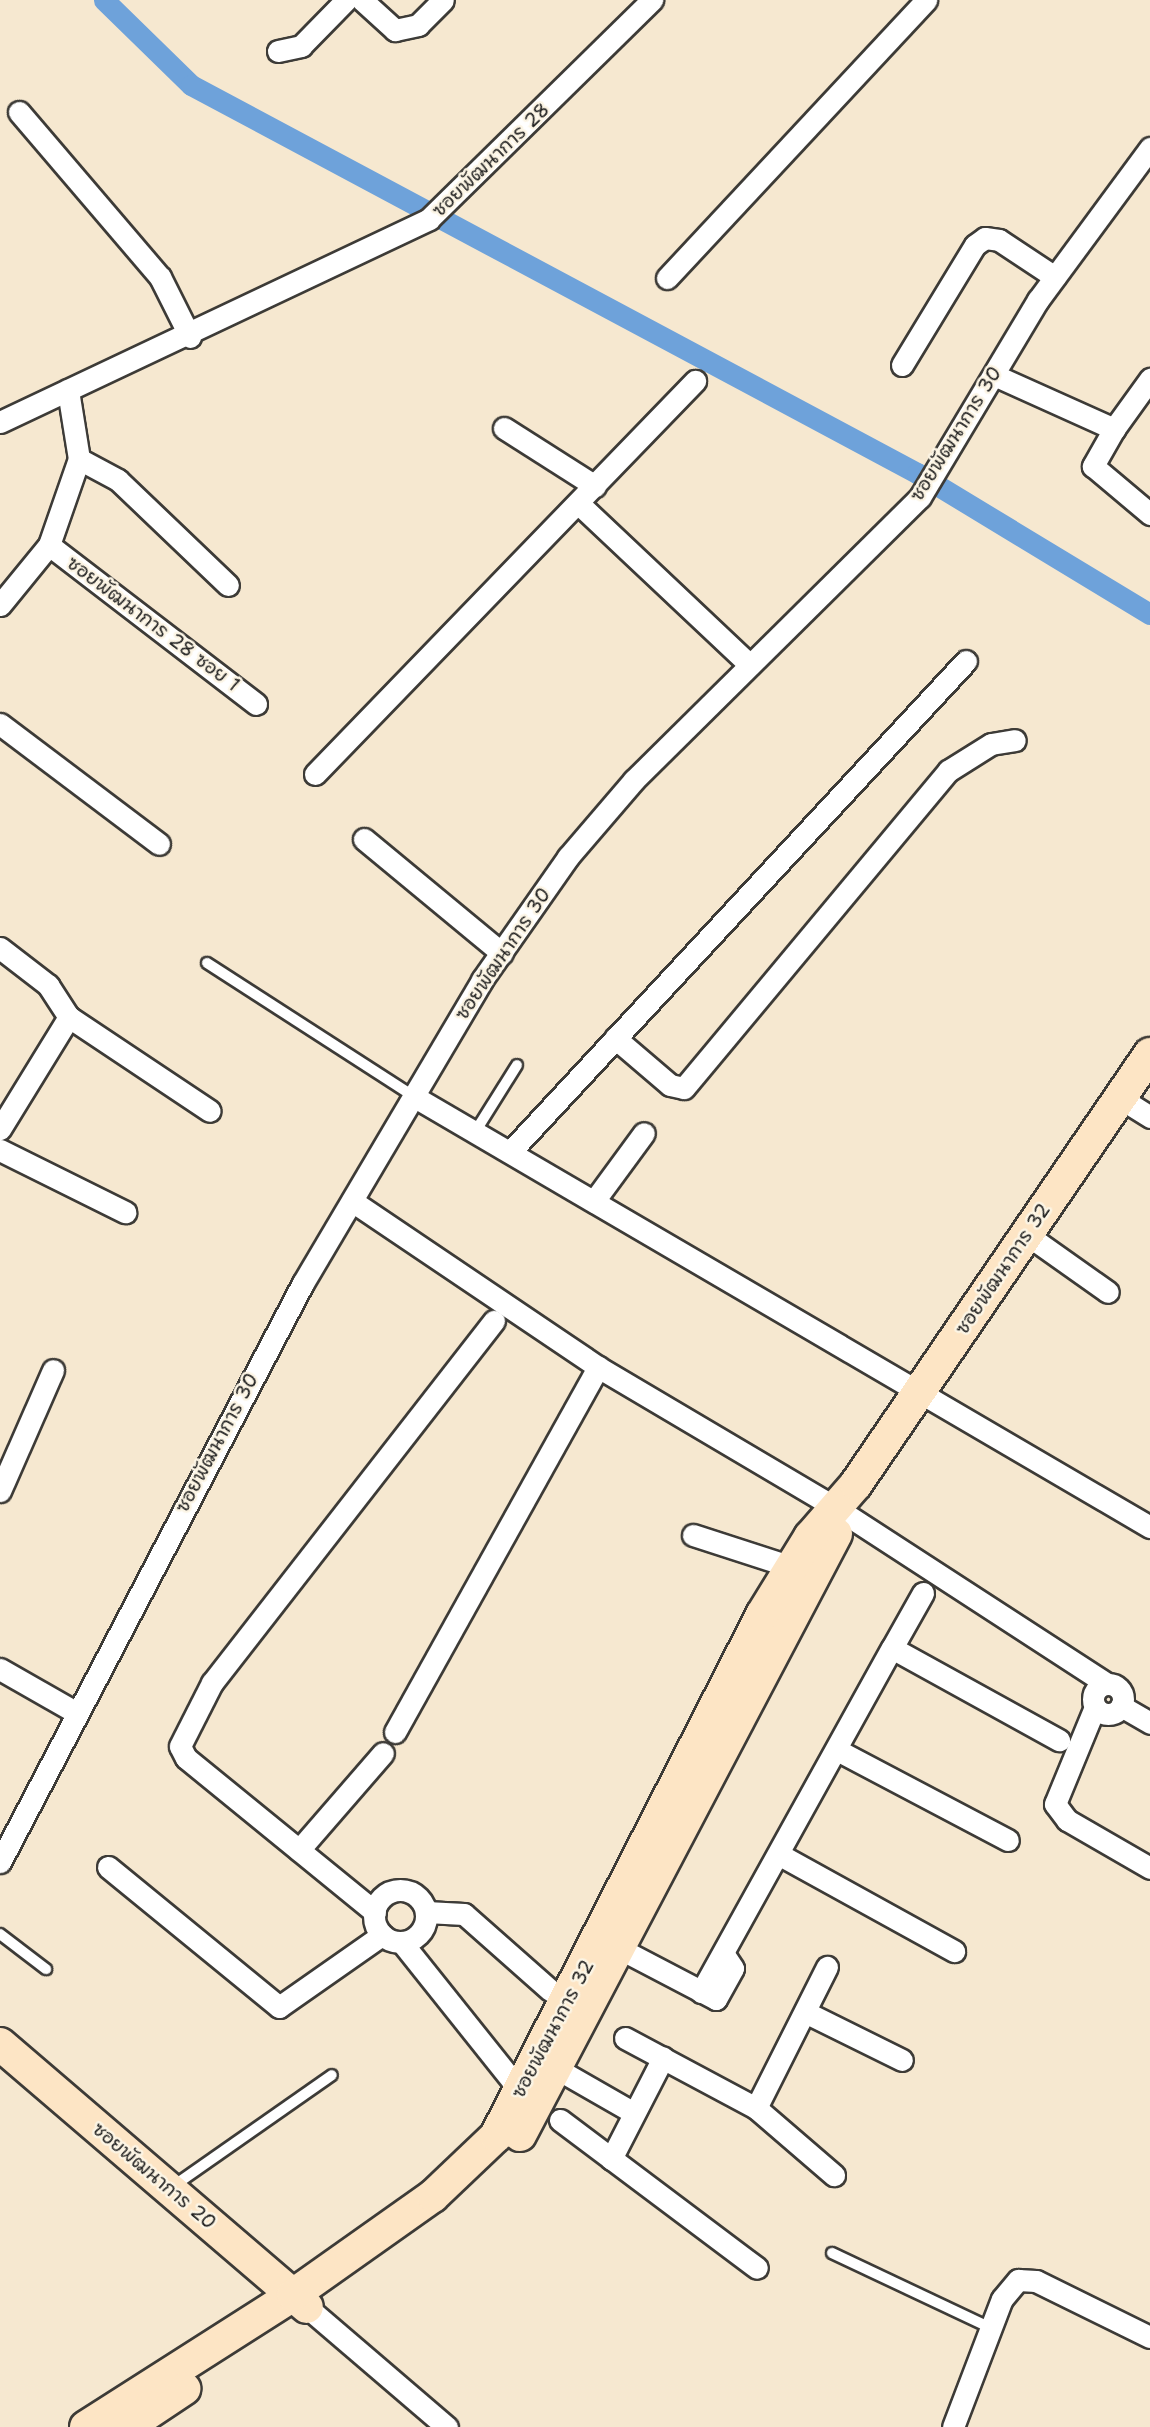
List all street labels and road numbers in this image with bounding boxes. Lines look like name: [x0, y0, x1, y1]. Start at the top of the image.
street label: ซอยพัฒนาการ 28: [428, 98, 554, 222]
street label: ซอยพัฒนาการ 30: [905, 363, 1007, 505]
street label: ซอยพัฒนาการ 28 ซอย 1: [62, 552, 244, 696]
street label: ซอยพัฒนาการ 30: [450, 884, 556, 1024]
street label: ซอยพัฒนาการ 32: [951, 1199, 1055, 1339]
street label: ซอยพัฒนาการ 30: [171, 1370, 263, 1516]
street label: ซอยพัฒนาการ 32: [507, 1956, 599, 2102]
street label: ซอยพัฒนาการ 20: [88, 2118, 220, 2234]

